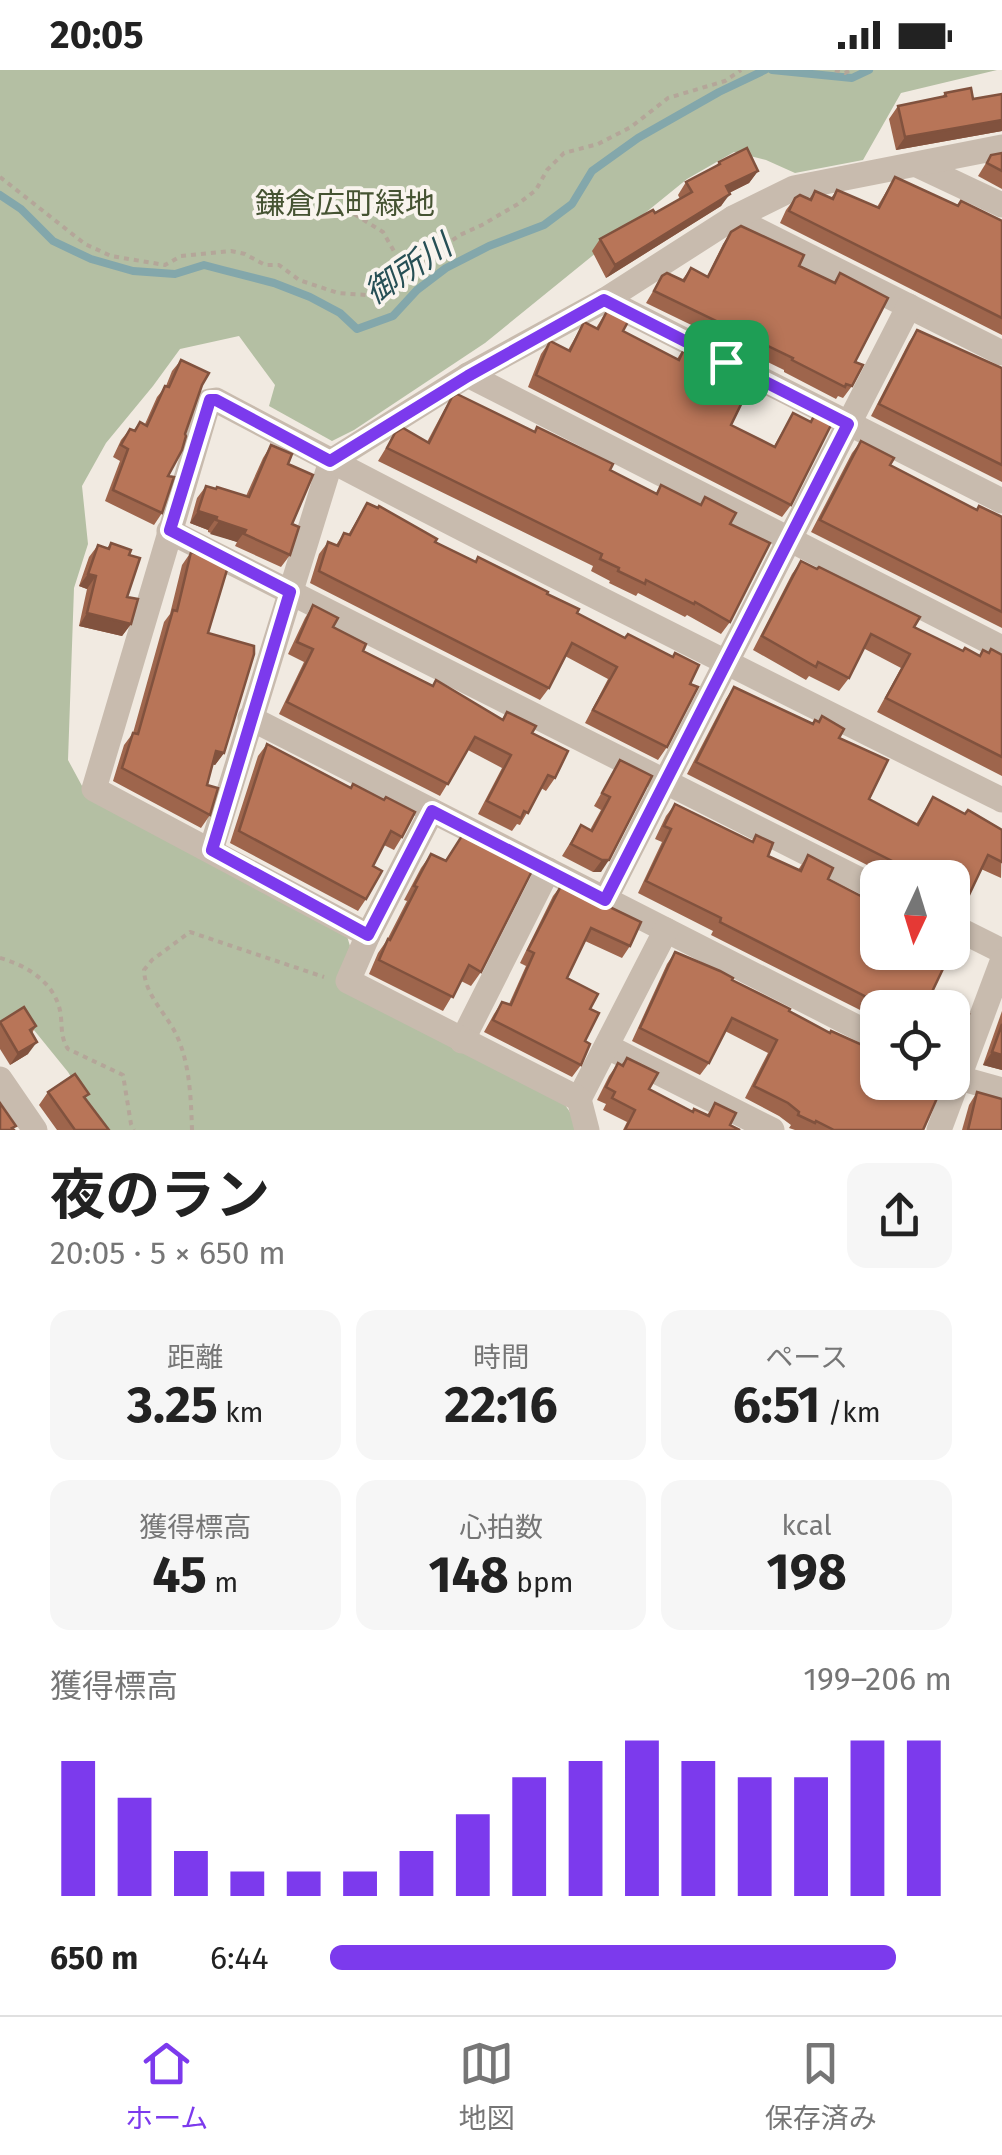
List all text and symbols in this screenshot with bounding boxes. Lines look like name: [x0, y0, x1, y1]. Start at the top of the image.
text: 20:05: [50, 12, 144, 58]
park label: 鎌倉広町緑地: [255, 186, 435, 222]
water label: 御所川: [358, 225, 461, 312]
pin: [684, 320, 769, 405]
icon: arrive: [699, 335, 754, 390]
north arrow: [860, 860, 970, 970]
map controls: [860, 860, 970, 1100]
button: locate: [860, 990, 970, 1100]
text: 夜のラン: [50, 1163, 270, 1229]
button: share: [847, 1163, 952, 1268]
text: 20:05 · 5 × 650 m: [50, 1234, 286, 1272]
text: 距離: [167, 1341, 223, 1374]
text: 時間: [473, 1341, 529, 1374]
text: ペース: [765, 1341, 848, 1374]
text: 3.25: [127, 1375, 218, 1435]
text: 22:16: [444, 1375, 558, 1435]
text: 6:51: [733, 1375, 820, 1435]
text: km: [218, 1396, 264, 1429]
text: /km: [820, 1396, 881, 1429]
text: kcal: [781, 1509, 832, 1542]
text: 獲得標高: [139, 1511, 251, 1544]
text: 心拍数: [459, 1511, 543, 1544]
text: 198: [767, 1542, 847, 1602]
text: 45: [152, 1545, 207, 1605]
text: 148: [428, 1545, 509, 1605]
text: m: [207, 1566, 238, 1599]
text: bpm: [509, 1566, 574, 1599]
text: 199–206 m: [803, 1660, 952, 1698]
text: 獲得標高: [50, 1667, 178, 1705]
text: 650 m: [50, 1939, 138, 1977]
text: 6:44: [210, 1939, 269, 1977]
tab: ホーム: [125, 2036, 208, 2136]
tab: 地図: [459, 2036, 515, 2136]
tab: 保存済み: [765, 2036, 877, 2136]

